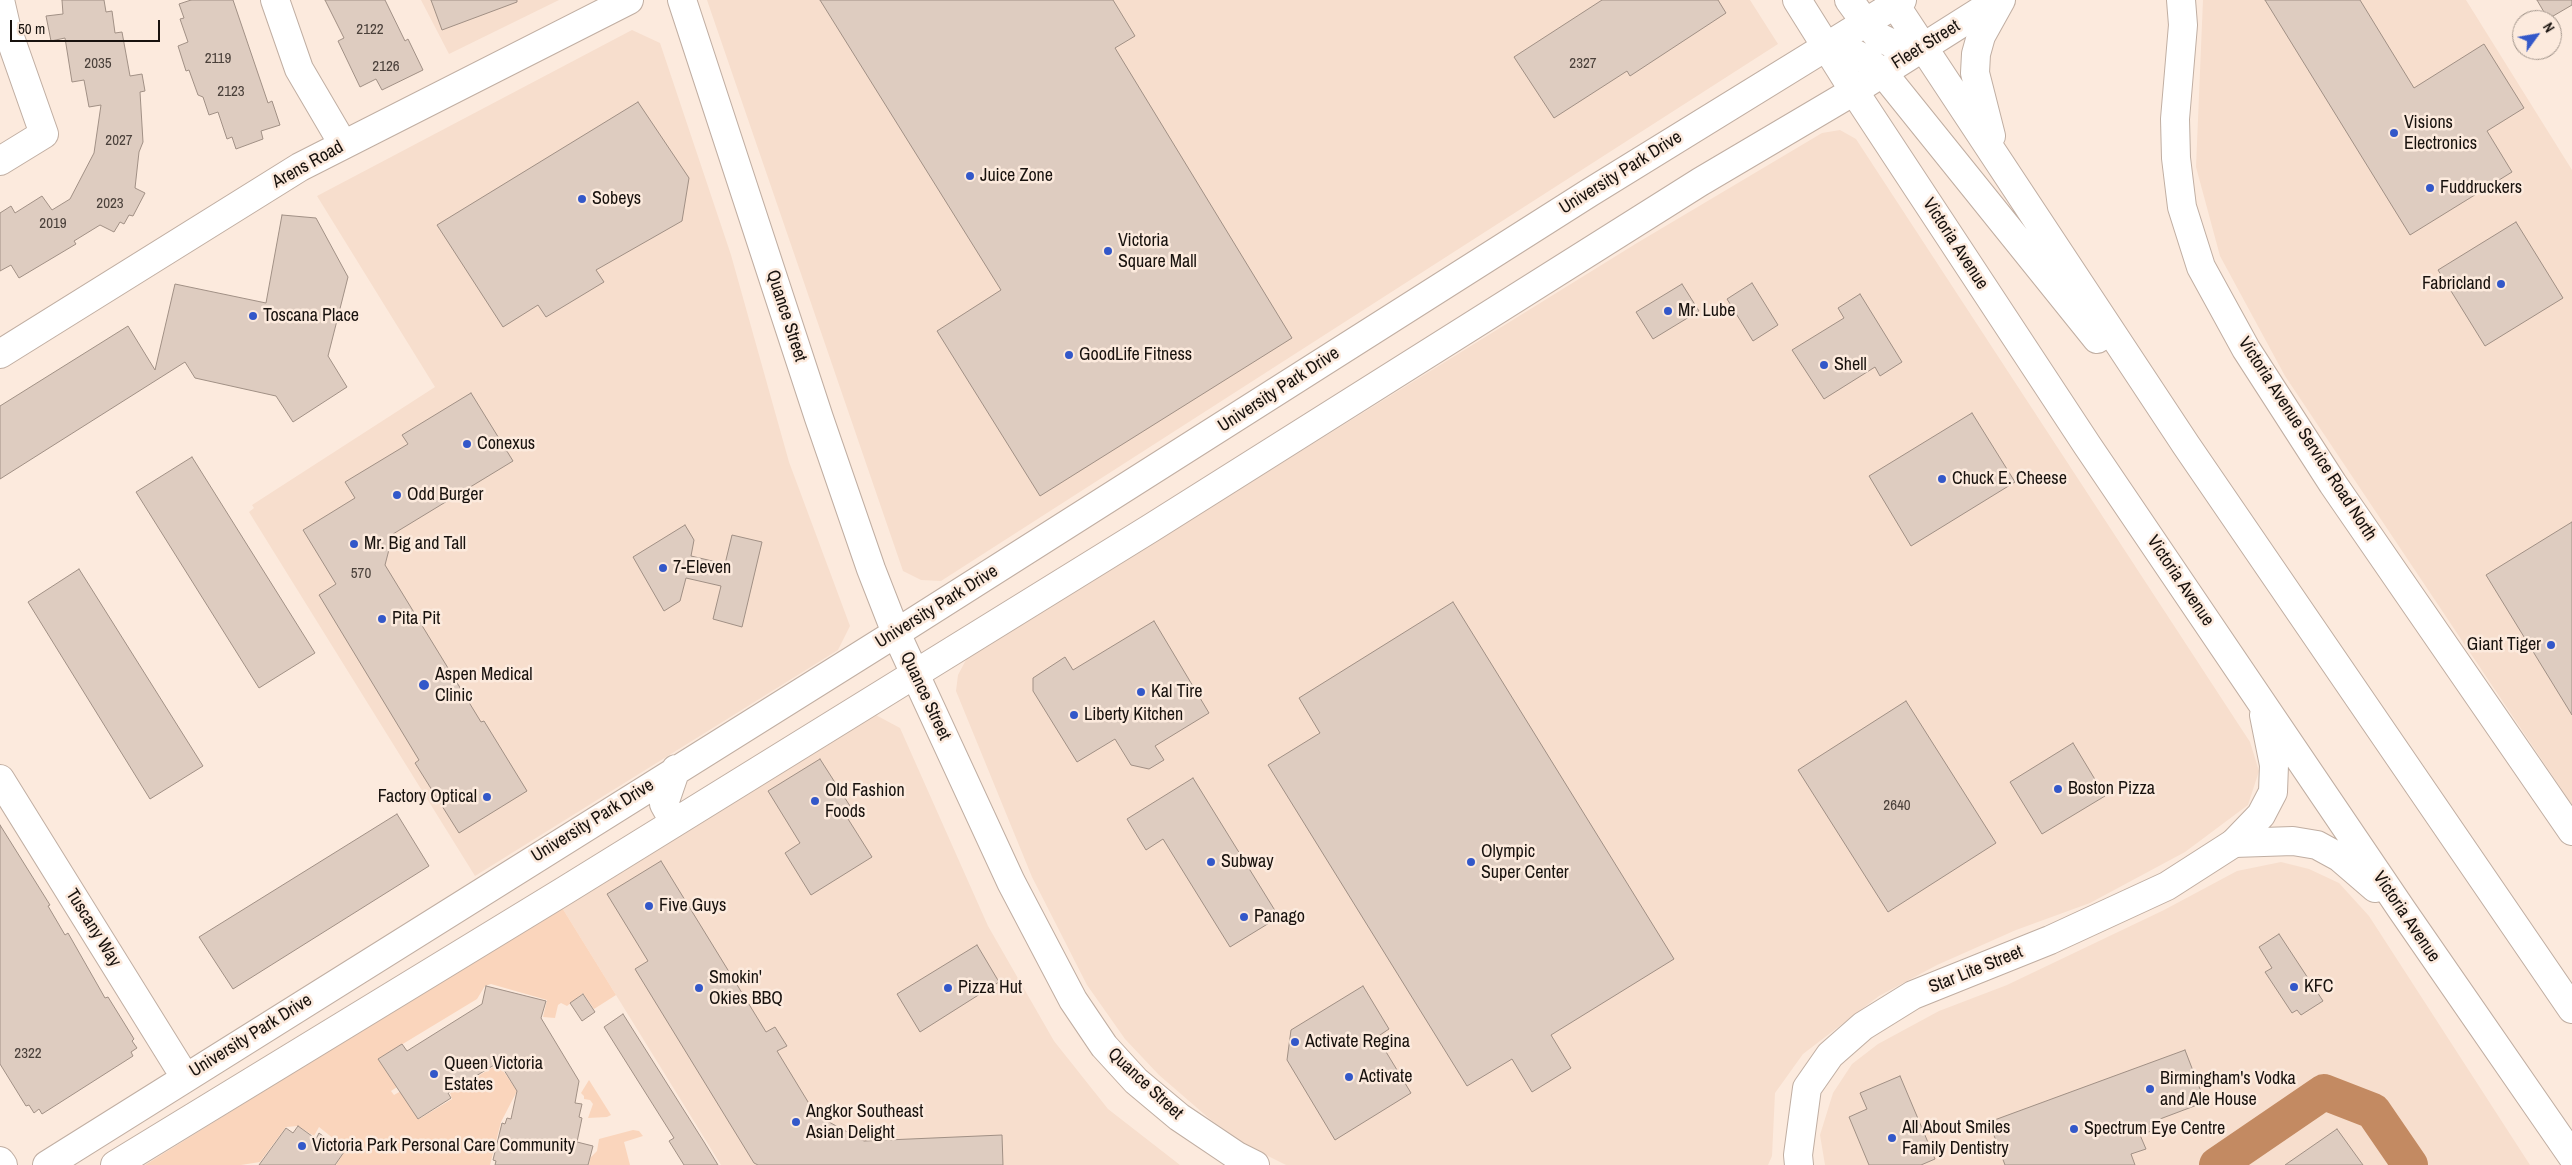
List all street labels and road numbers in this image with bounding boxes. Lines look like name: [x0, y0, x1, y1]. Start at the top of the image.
street label: Fleet Street: [1888, 16, 1964, 74]
street label: University Park Drive: [1556, 127, 1686, 219]
street label: Arens Road: [269, 137, 347, 193]
street label: Victoria Avenue: [1917, 194, 1993, 294]
street label: Quance Street: [761, 267, 811, 365]
street label: Victoria Avenue Service Road North: [2233, 333, 2381, 545]
street label: University Park Drive: [1214, 343, 1344, 437]
street label: Victoria Avenue: [2142, 532, 2218, 630]
street label: University Park Drive: [872, 561, 1002, 653]
street label: Quance Street: [895, 648, 955, 744]
street label: University Park Drive: [528, 775, 658, 867]
street label: Victoria Avenue: [2368, 868, 2444, 966]
street label: Tuscany Way: [61, 885, 125, 971]
street label: Star Lite Street: [1926, 941, 2026, 999]
street label: University Park Drive: [186, 990, 316, 1082]
street label: Quance Street: [1103, 1044, 1187, 1124]

